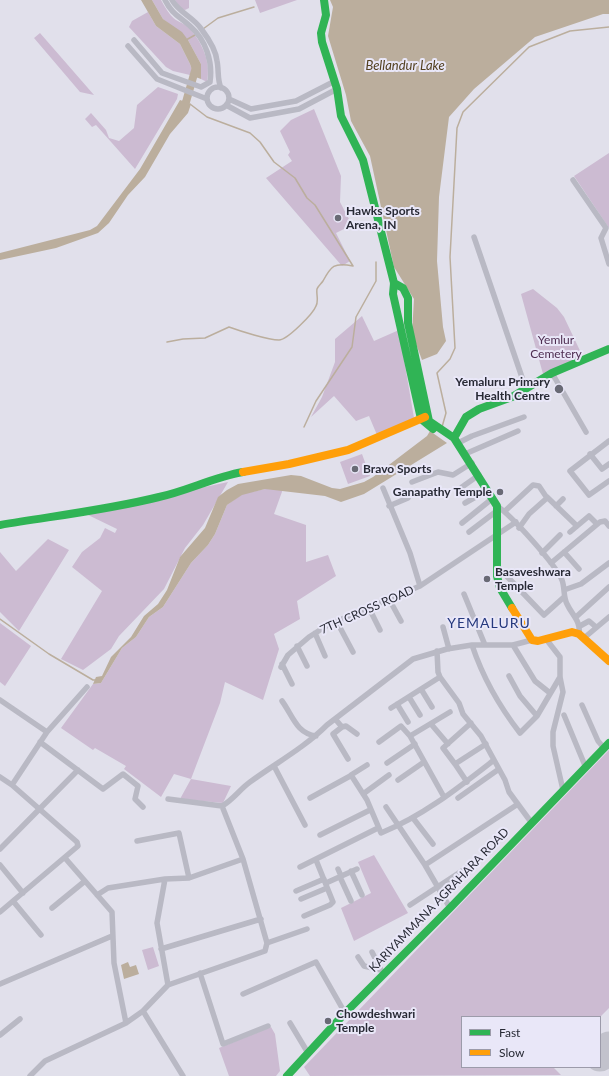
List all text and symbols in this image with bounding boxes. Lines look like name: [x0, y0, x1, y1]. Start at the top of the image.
water label: Bellandur Lake: [365, 58, 445, 74]
place label: Hawks Sports Arena, IN: [346, 204, 420, 232]
marker: Hawks Sports Arena, IN: [333, 213, 343, 223]
park label: Yemlur Cemetery: [530, 333, 582, 361]
place label: Yemaluru Primary Health Centre: [455, 375, 550, 403]
marker: Yemaluru Primary Health Centre: [553, 383, 565, 395]
place label: Bravo Sports: [363, 462, 431, 476]
marker: Bravo Sports: [350, 464, 360, 474]
place label: Ganapathy Temple: [393, 485, 492, 499]
marker: Ganapathy Temple: [495, 487, 505, 497]
place label: Basaveshwara Temple: [495, 565, 571, 593]
marker: Basaveshwara Temple: [482, 574, 492, 584]
street label: 7TH CROSS ROAD: [318, 583, 416, 637]
district label: YEMALURU: [447, 615, 531, 631]
street label: KARIYAMMANA AGRAHARA ROAD: [366, 825, 512, 975]
place label: Chowdeshwari Temple: [336, 1007, 415, 1035]
marker: Chowdeshwari Temple: [323, 1016, 333, 1026]
legend: [461, 1016, 601, 1068]
text: Fast: [499, 1025, 520, 1040]
text: Slow: [499, 1045, 524, 1060]

